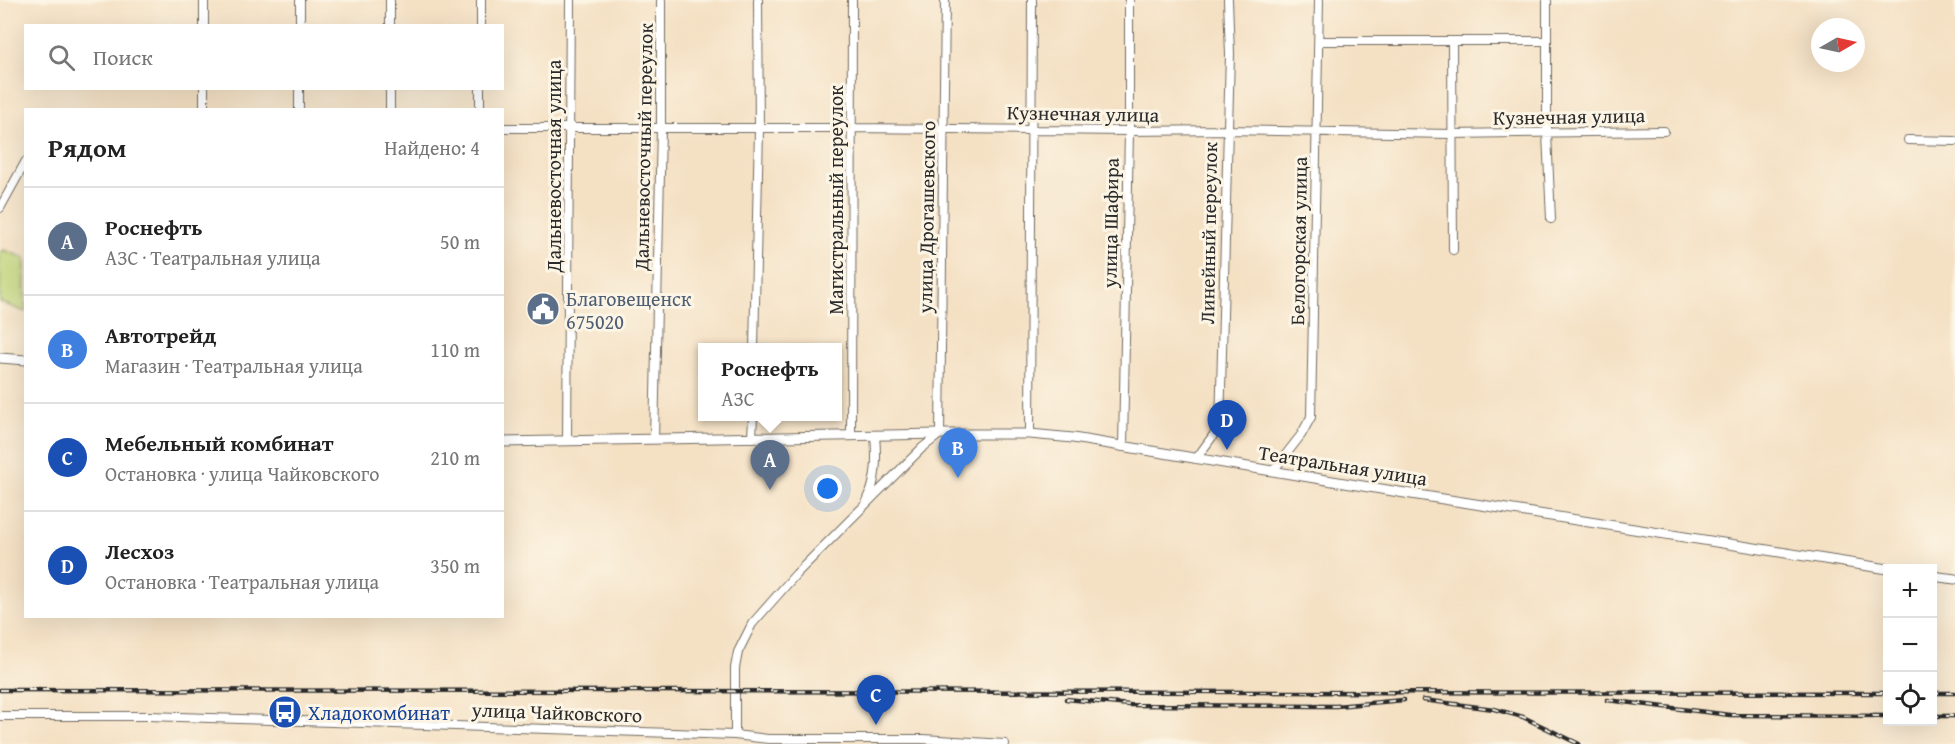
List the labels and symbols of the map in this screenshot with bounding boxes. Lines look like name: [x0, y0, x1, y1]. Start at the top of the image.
north arrow: [1811, 18, 1865, 72]
street label: Дальневосточный переулок: [626, 22, 660, 272]
street label: Дальневосточная улица: [539, 59, 568, 273]
street label: Магистральный переулок: [821, 85, 850, 315]
street label: Кузнечная улица: [1007, 97, 1160, 129]
street label: Кузнечная улица: [1493, 100, 1646, 132]
street label: улица Дрогашевского: [910, 120, 942, 315]
street label: Линейный переулок: [1192, 141, 1224, 324]
street label: Белогорская улица: [1282, 156, 1314, 326]
street label: улица Шафира: [1094, 157, 1126, 289]
place label: Благовещенск 675020: [566, 284, 692, 336]
public building icon: Благовещенск 675020: [525, 291, 561, 327]
pin: D: [1208, 400, 1246, 450]
pin: B: [938, 428, 978, 478]
street label: Театральная улица: [1257, 437, 1430, 493]
pin: A: [750, 440, 790, 490]
your location: [813, 474, 842, 503]
pin: C: [856, 676, 896, 725]
bus stop icon: Хладокомбинат: [267, 694, 303, 730]
street label: улица Чайковского: [470, 694, 643, 729]
place label: Хладокомбинат: [308, 698, 450, 727]

